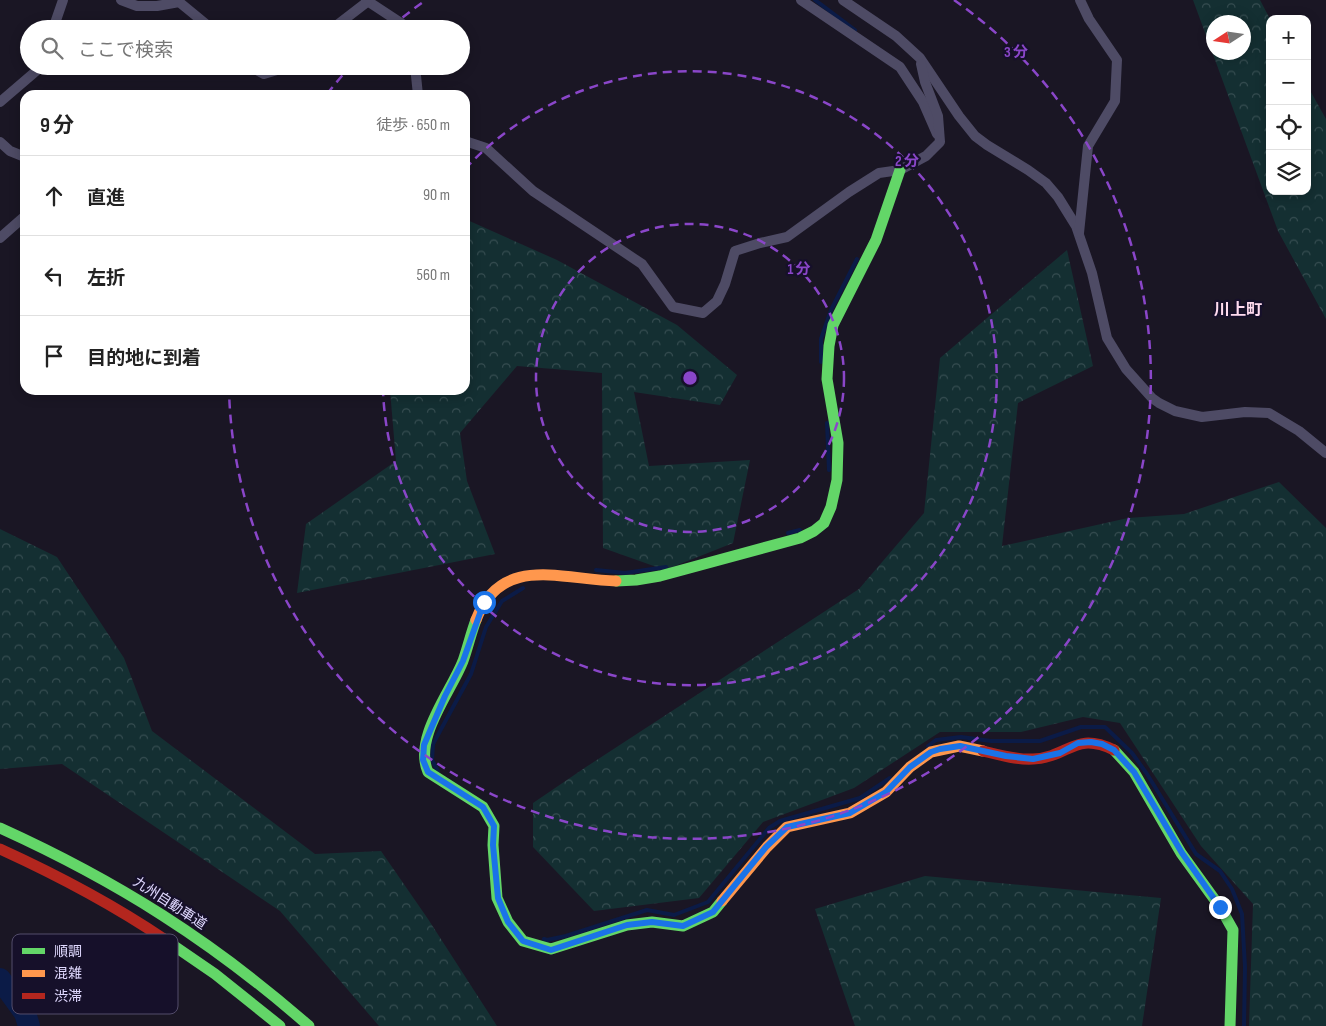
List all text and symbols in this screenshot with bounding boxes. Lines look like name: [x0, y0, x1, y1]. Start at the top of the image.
north arrow: [1206, 15, 1251, 60]
map controls: [1266, 15, 1311, 195]
button: +: [1266, 15, 1311, 60]
search box: [20, 20, 470, 75]
icon: search: [38, 34, 66, 62]
text: ここで検索: [78, 39, 173, 62]
text: 3 分: [1004, 43, 1028, 62]
button: −: [1266, 60, 1311, 105]
button: locate: [1266, 105, 1311, 150]
text: 9 分: [40, 113, 74, 138]
text: 徒歩 · 650 m: [376, 116, 450, 135]
button: layers: [1266, 150, 1311, 195]
text: 2 分: [895, 152, 919, 171]
icon: ahead: [40, 182, 68, 210]
text: 90 m: [423, 186, 450, 205]
text: 直進: [87, 187, 125, 210]
text: 1 分: [787, 260, 811, 279]
icon: left: [40, 262, 68, 290]
text: 560 m: [417, 266, 450, 285]
text: 左折: [87, 267, 125, 290]
district label: 川上町: [1214, 301, 1262, 320]
icon: arrive: [40, 342, 68, 370]
text: 目的地に到着: [87, 347, 201, 370]
centre of rings: [681, 369, 699, 387]
route start: [473, 591, 496, 614]
street label: 九州自動車道: [130, 873, 210, 933]
route end: [1209, 896, 1232, 919]
legend: [12, 934, 178, 1014]
text: 順調: [54, 943, 82, 960]
text: 混雑: [54, 965, 82, 982]
text: 渋滞: [54, 988, 82, 1005]

